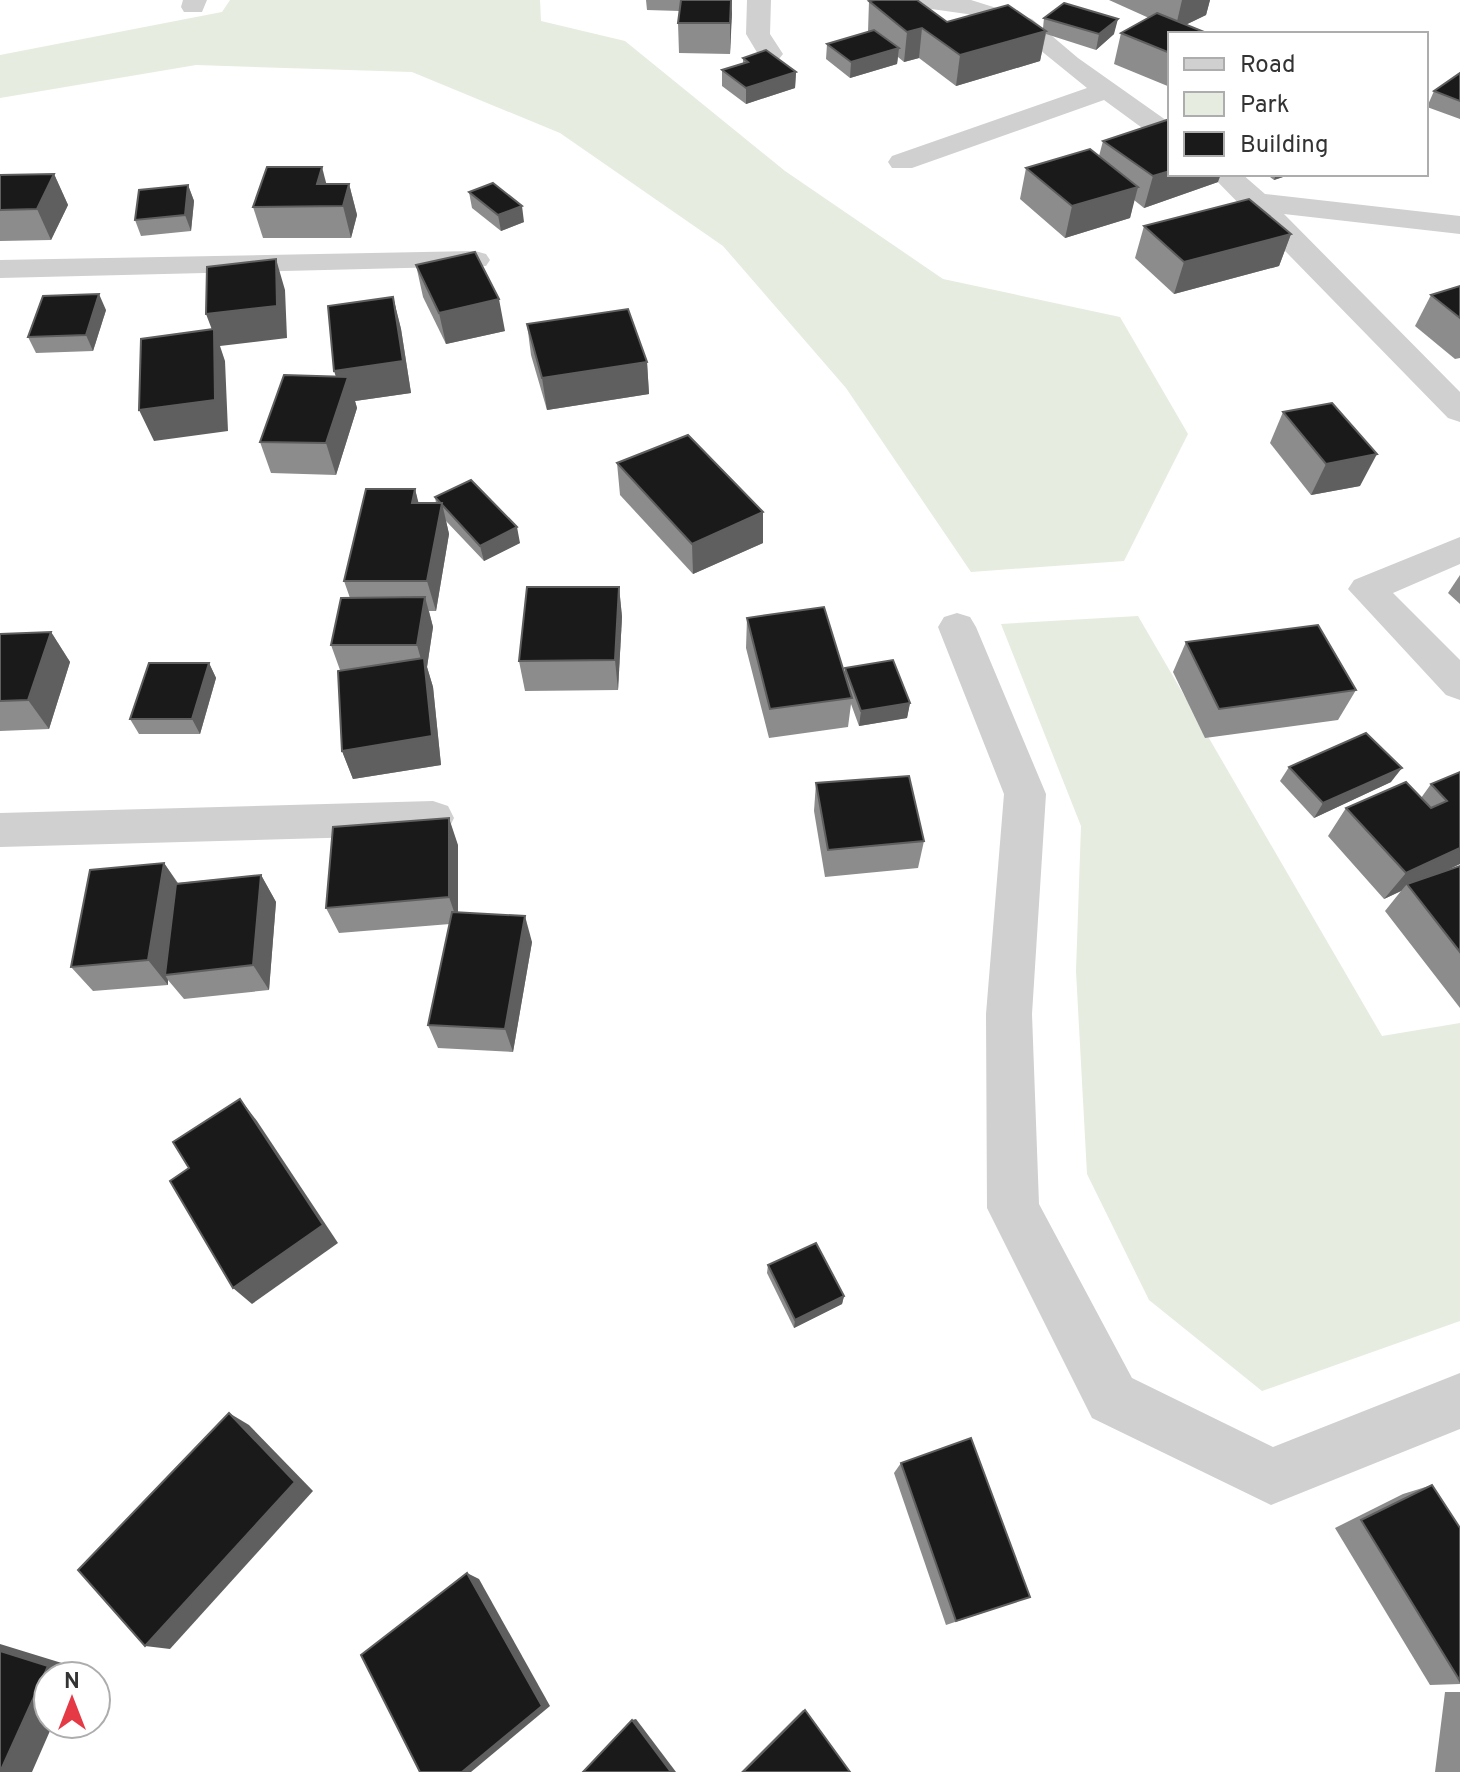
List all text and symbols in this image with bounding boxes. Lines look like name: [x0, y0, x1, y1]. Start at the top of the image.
legend: [1168, 32, 1428, 176]
text: Road: [1240, 51, 1296, 81]
text: Park: [1240, 91, 1290, 121]
text: Building: [1240, 131, 1329, 161]
north arrow: [32, 1660, 112, 1740]
text: N: [64, 1669, 80, 1696]

